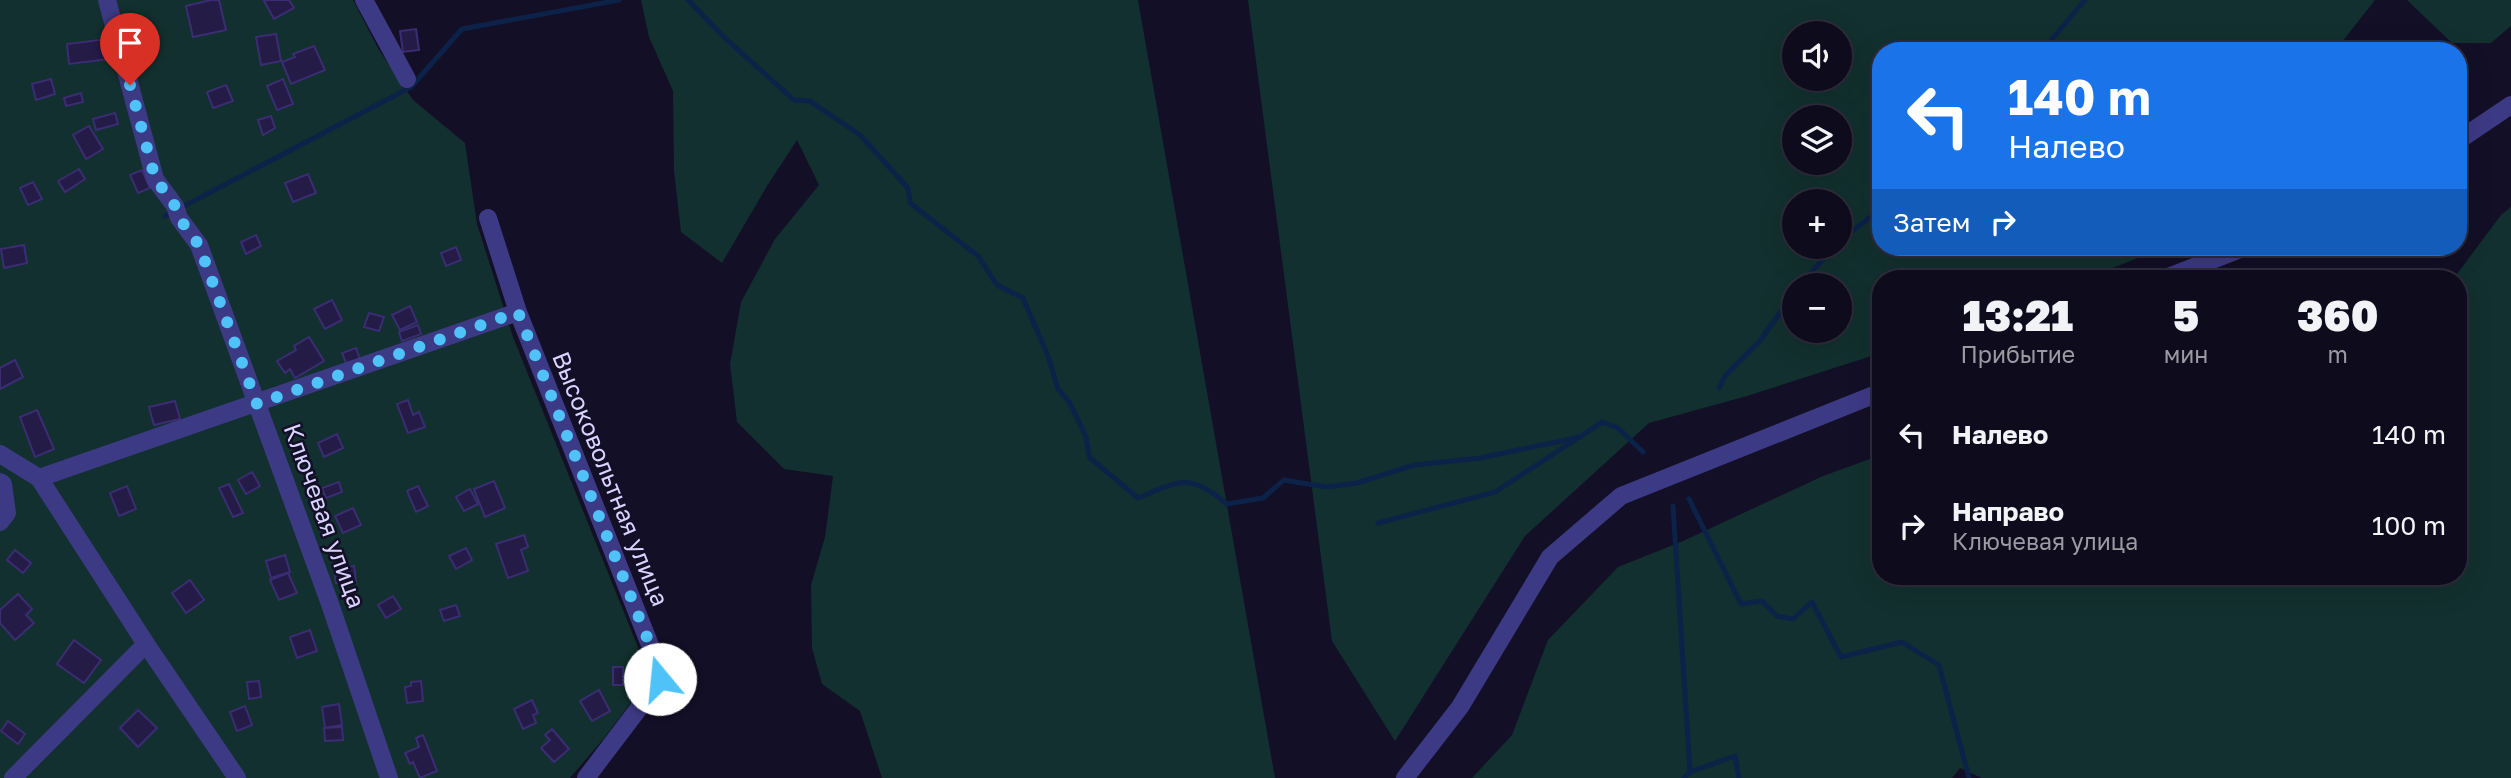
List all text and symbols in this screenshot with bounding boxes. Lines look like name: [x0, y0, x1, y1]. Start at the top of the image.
pin: [100, 13, 160, 85]
map controls: [1782, 21, 1852, 343]
button: sound: [1782, 21, 1852, 91]
icon: arrive: [111, 24, 149, 62]
text: 140 m: [2008, 67, 2151, 126]
icon: left: [1893, 70, 1984, 161]
button: layers: [1782, 105, 1852, 175]
text: Налево: [2008, 127, 2125, 165]
button: +: [1782, 189, 1852, 259]
icon: right: [1984, 203, 2022, 241]
text: Затем: [1893, 207, 1970, 238]
button: −: [1782, 273, 1852, 343]
text: 13:21: [1962, 290, 2073, 340]
text: 5: [2173, 290, 2199, 340]
text: 360: [2297, 290, 2378, 340]
text: Прибытие: [1961, 340, 2075, 368]
text: мин: [2164, 340, 2208, 368]
text: m: [2327, 340, 2348, 368]
street label: Высоковольтная улица: [547, 347, 676, 610]
icon: left: [1893, 416, 1931, 454]
street label: Ключевая улица: [279, 419, 372, 612]
text: Налево: [1952, 419, 2048, 450]
text: 140 m: [2372, 419, 2446, 450]
text: Направо: [1952, 496, 2064, 527]
icon: right: [1893, 507, 1931, 545]
text: 100 m: [2372, 510, 2446, 541]
text: Ключевая улица: [1952, 527, 2138, 555]
position arrow: [623, 642, 697, 716]

